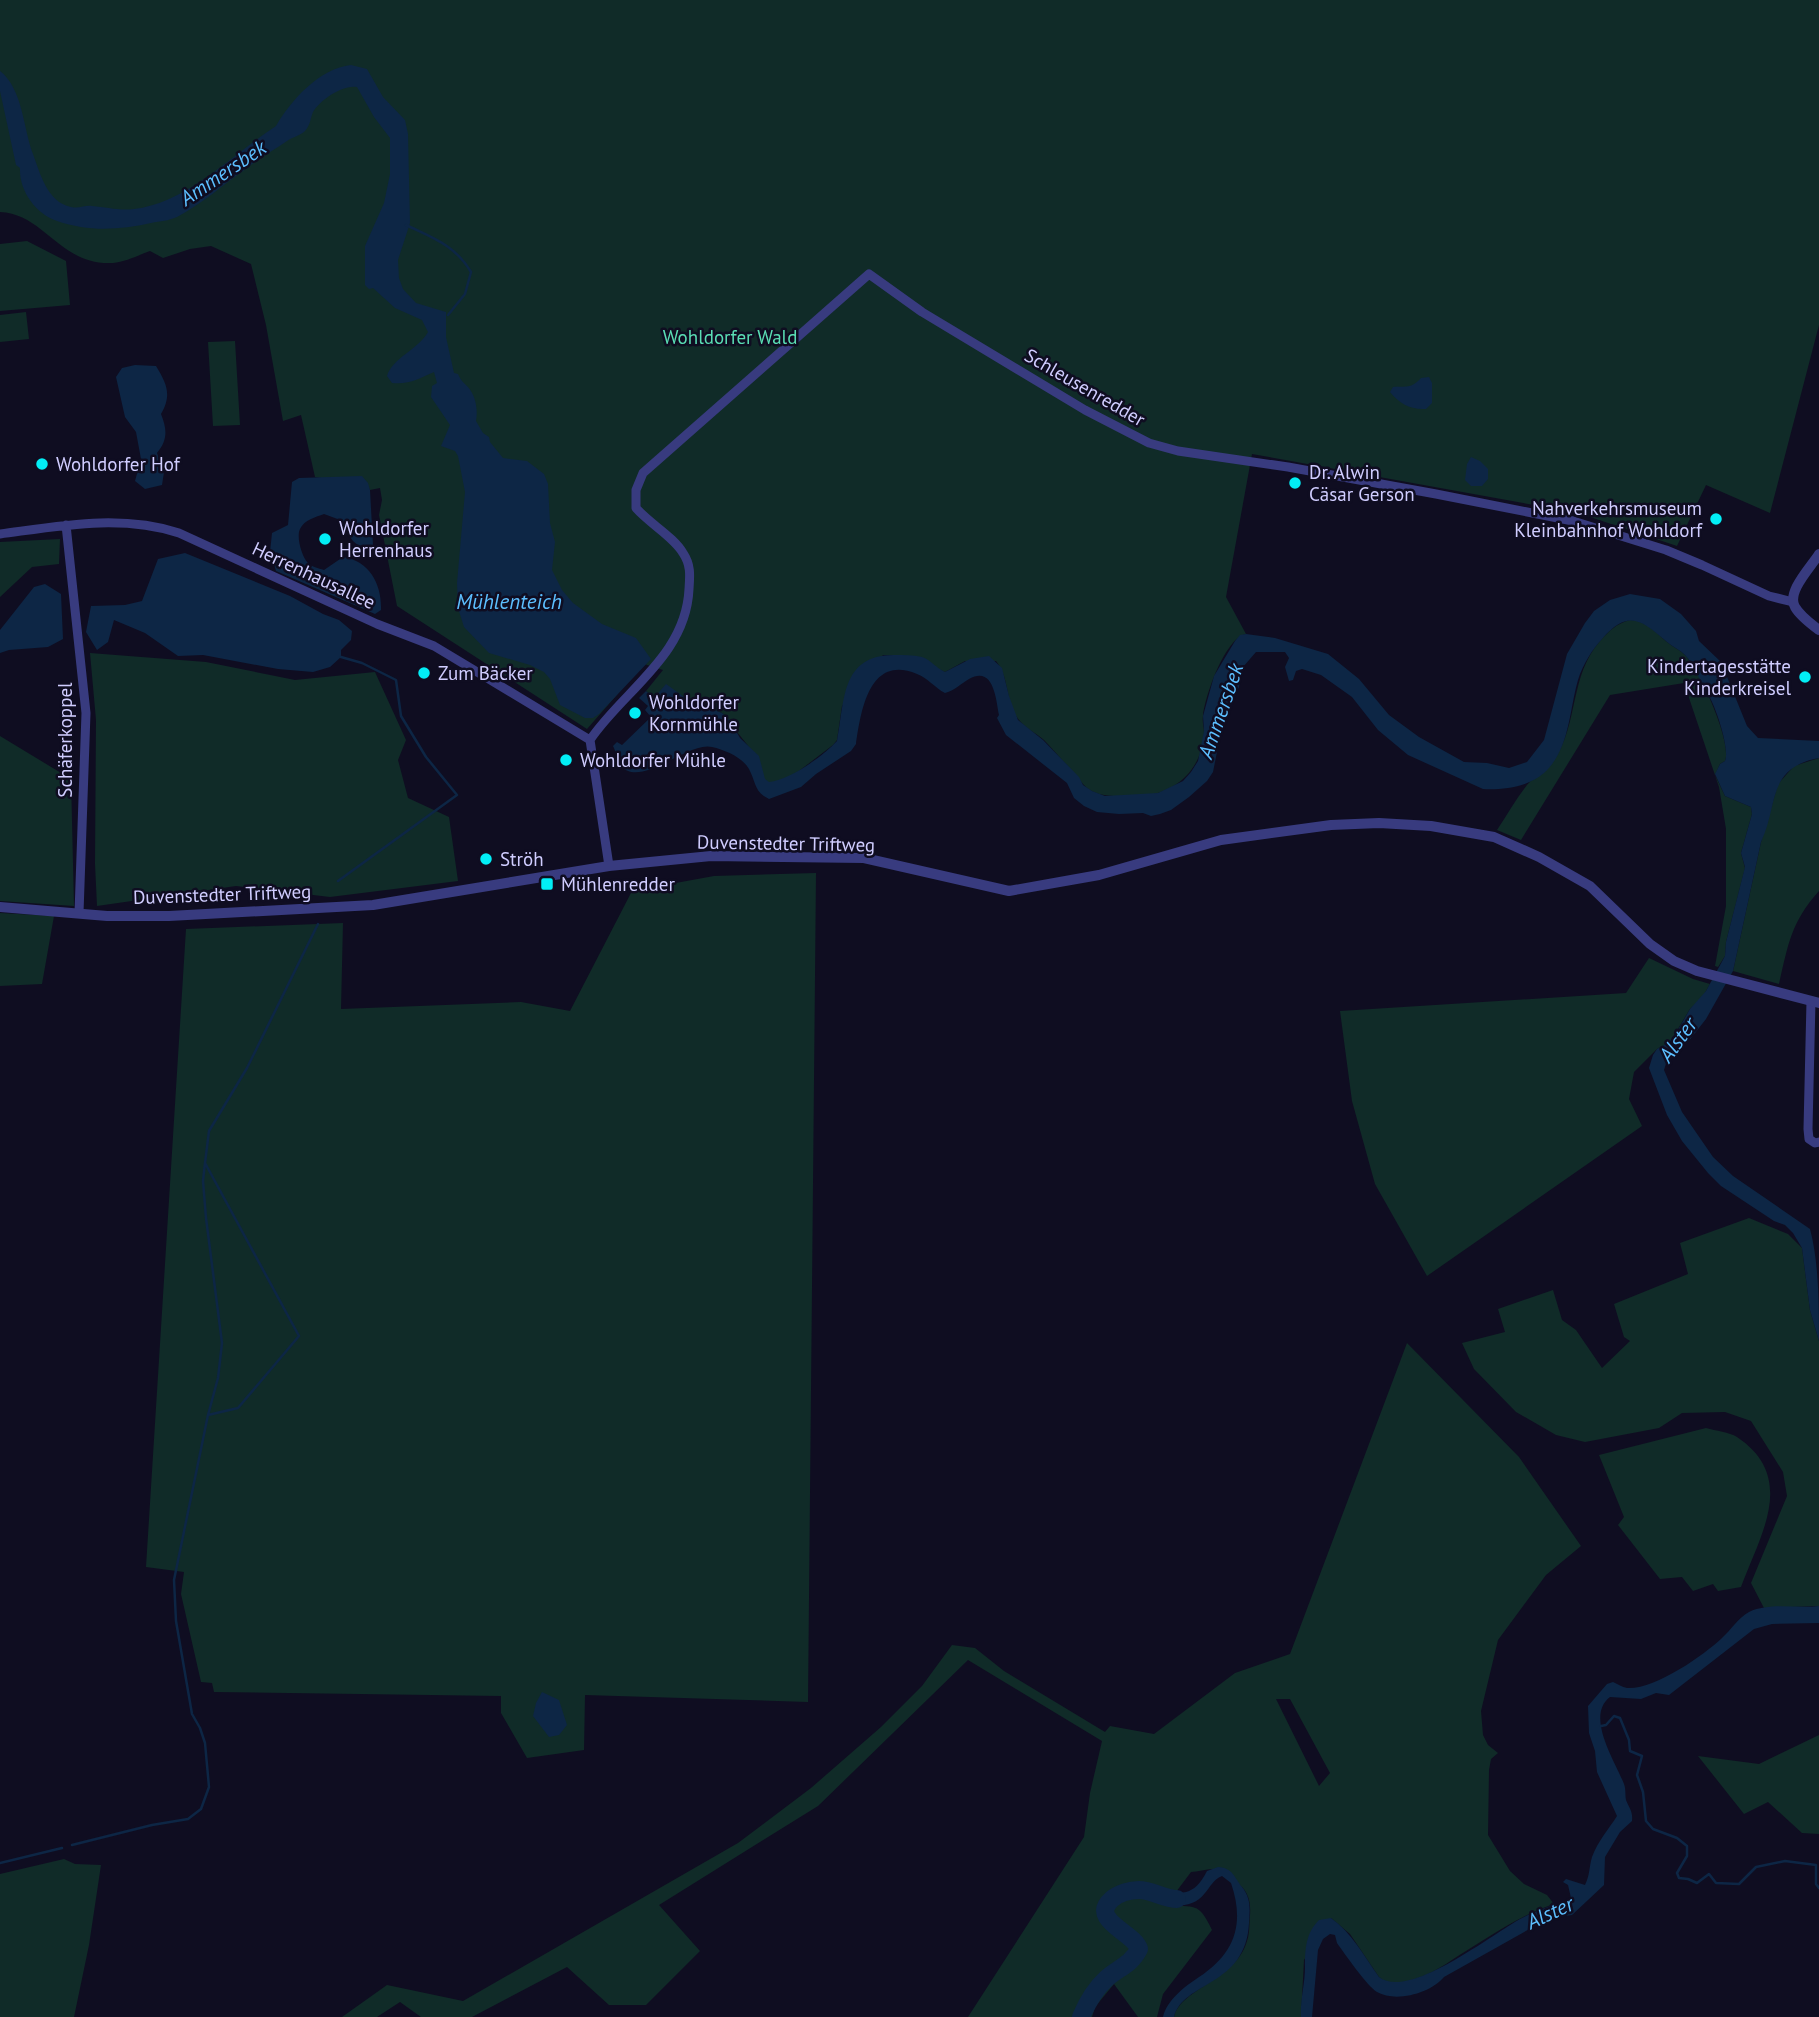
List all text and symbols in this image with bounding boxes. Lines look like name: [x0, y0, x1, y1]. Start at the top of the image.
water label: Ammersbek: [173, 133, 272, 212]
park label: Wohldorfer Wald: [663, 325, 797, 349]
street label: Schleusenredder: [1020, 343, 1150, 431]
place label: Wohldorfer Hof: [56, 452, 181, 476]
marker: Wohldorfer Hof: [34, 456, 50, 472]
place label: Dr. Alwin Cäsar Gerson: [1309, 460, 1415, 506]
marker: Dr. Alwin Cäsar Gerson: [1287, 475, 1303, 491]
place label: Nahverkehrsmuseum Kleinbahnhof Wohldorf: [1514, 496, 1703, 542]
marker: Nahverkehrsmuseum Kleinbahnhof Wohldorf: [1708, 511, 1724, 527]
place label: Wohldorfer Herrenhaus: [339, 516, 432, 562]
marker: Wohldorfer Herrenhaus: [317, 531, 333, 547]
street label: Herrenhausallee: [249, 536, 379, 614]
water label: Mühlenteich: [456, 588, 562, 615]
place label: Kindertagesstätte Kinderkreisel: [1647, 654, 1791, 700]
water label: Ammersbek: [1191, 658, 1250, 763]
place label: Zum Bäcker: [438, 661, 533, 685]
marker: Zum Bäcker: [416, 665, 432, 681]
marker: Kindertagesstätte Kinderkreisel: [1797, 669, 1813, 685]
street label: Schäferkoppel: [53, 682, 77, 798]
place label: Wohldorfer Kornmühle: [649, 690, 739, 736]
marker: Wohldorfer Kornmühle: [627, 705, 643, 721]
place label: Wohldorfer Mühle: [580, 748, 726, 772]
marker: Wohldorfer Mühle: [558, 752, 574, 768]
street label: Duvenstedter Triftweg: [697, 829, 875, 857]
place label: Ströh: [500, 847, 544, 871]
marker: Ströh: [478, 851, 494, 867]
place label: Mühlenredder: [561, 872, 675, 896]
marker: Mühlenredder: [539, 876, 555, 892]
street label: Duvenstedter Triftweg: [132, 879, 312, 909]
water label: Alster: [1652, 1010, 1704, 1068]
water label: Alster: [1521, 1889, 1580, 1936]

